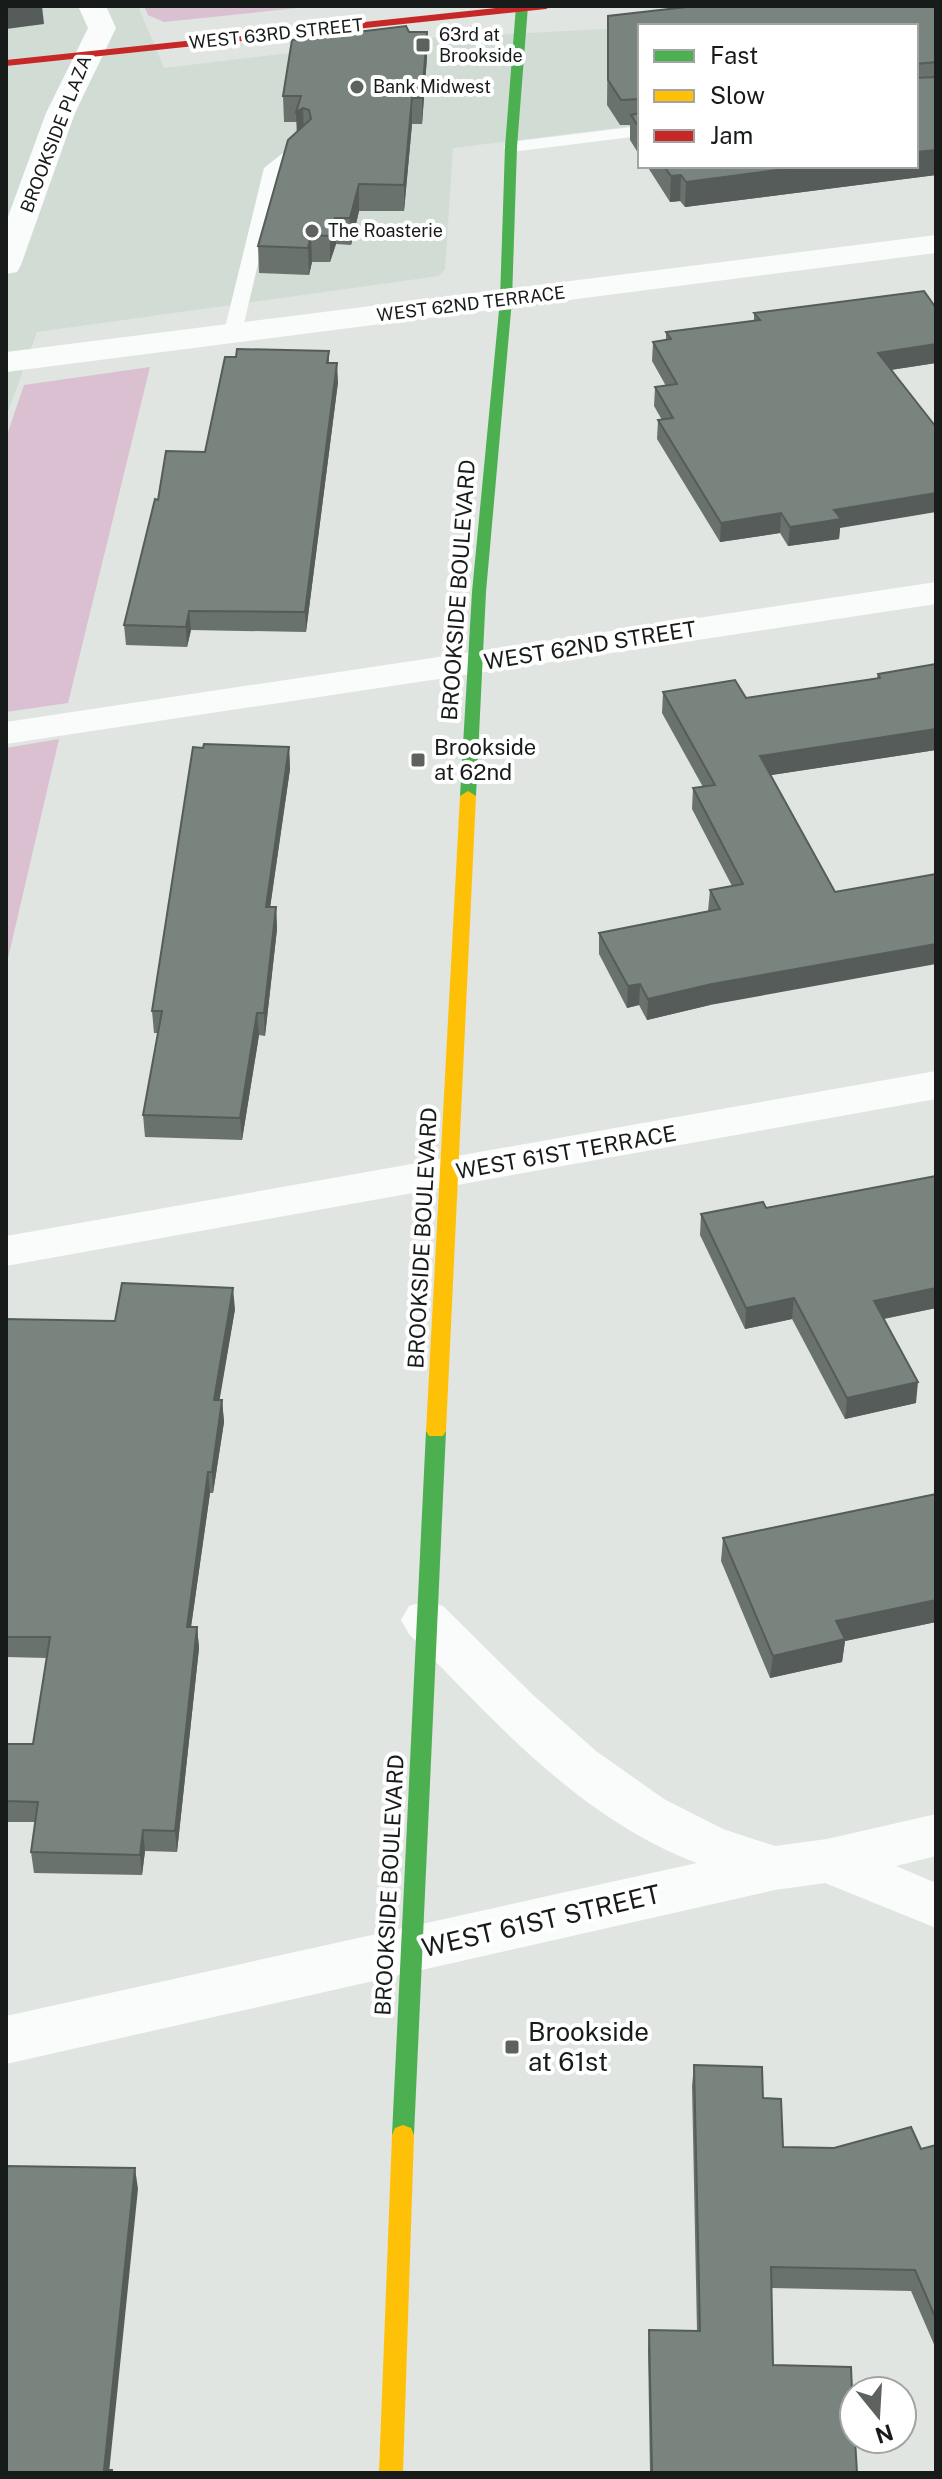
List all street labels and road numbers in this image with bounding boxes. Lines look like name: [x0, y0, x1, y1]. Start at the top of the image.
street label: WEST 63RD STREET: [188, 14, 364, 53]
street label: BROOKSIDE PLAZA: [16, 52, 95, 215]
street label: WEST 62ND TERRACE: [376, 282, 566, 325]
street label: BROOKSIDE BOULEVARD: [436, 459, 480, 721]
street label: WEST 62ND STREET: [482, 615, 698, 675]
street label: BROOKSIDE BOULEVARD: [402, 1107, 442, 1369]
street label: WEST 61ST TERRACE: [454, 1120, 678, 1184]
street label: BROOKSIDE BOULEVARD: [369, 1754, 409, 2016]
street label: WEST 61ST STREET: [419, 1878, 663, 1963]

